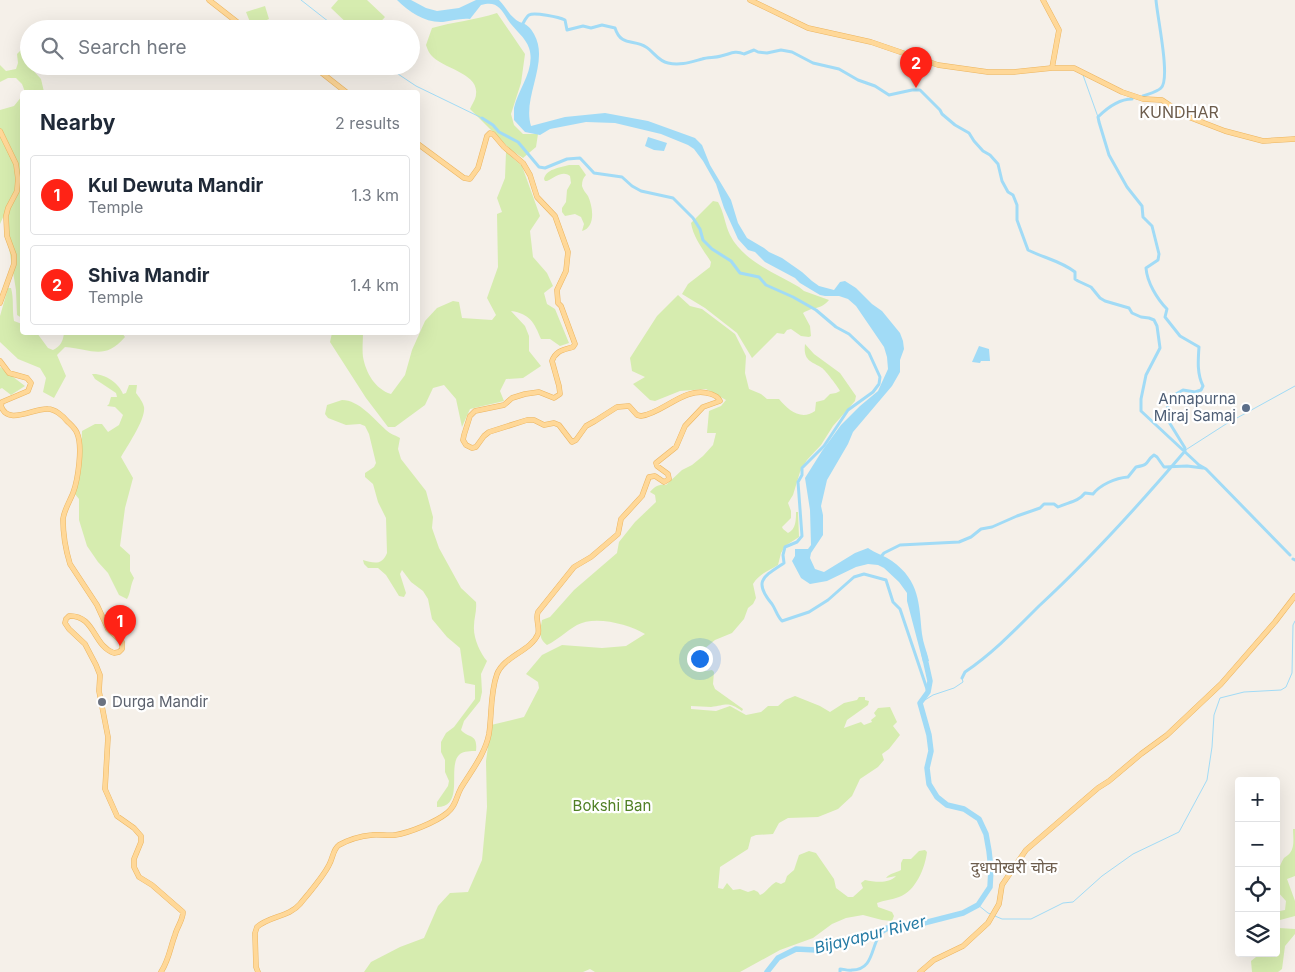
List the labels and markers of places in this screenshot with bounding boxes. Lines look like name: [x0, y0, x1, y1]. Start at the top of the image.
pin: 2: [900, 47, 932, 88]
place label: Annapurna Miraj Samaj: [1154, 389, 1236, 425]
marker: Annapurna Miraj Samaj: [1240, 402, 1252, 414]
pin: 1: [104, 605, 136, 646]
place label: Durga Mandir: [112, 692, 209, 711]
marker: Durga Mandir: [96, 696, 108, 708]

